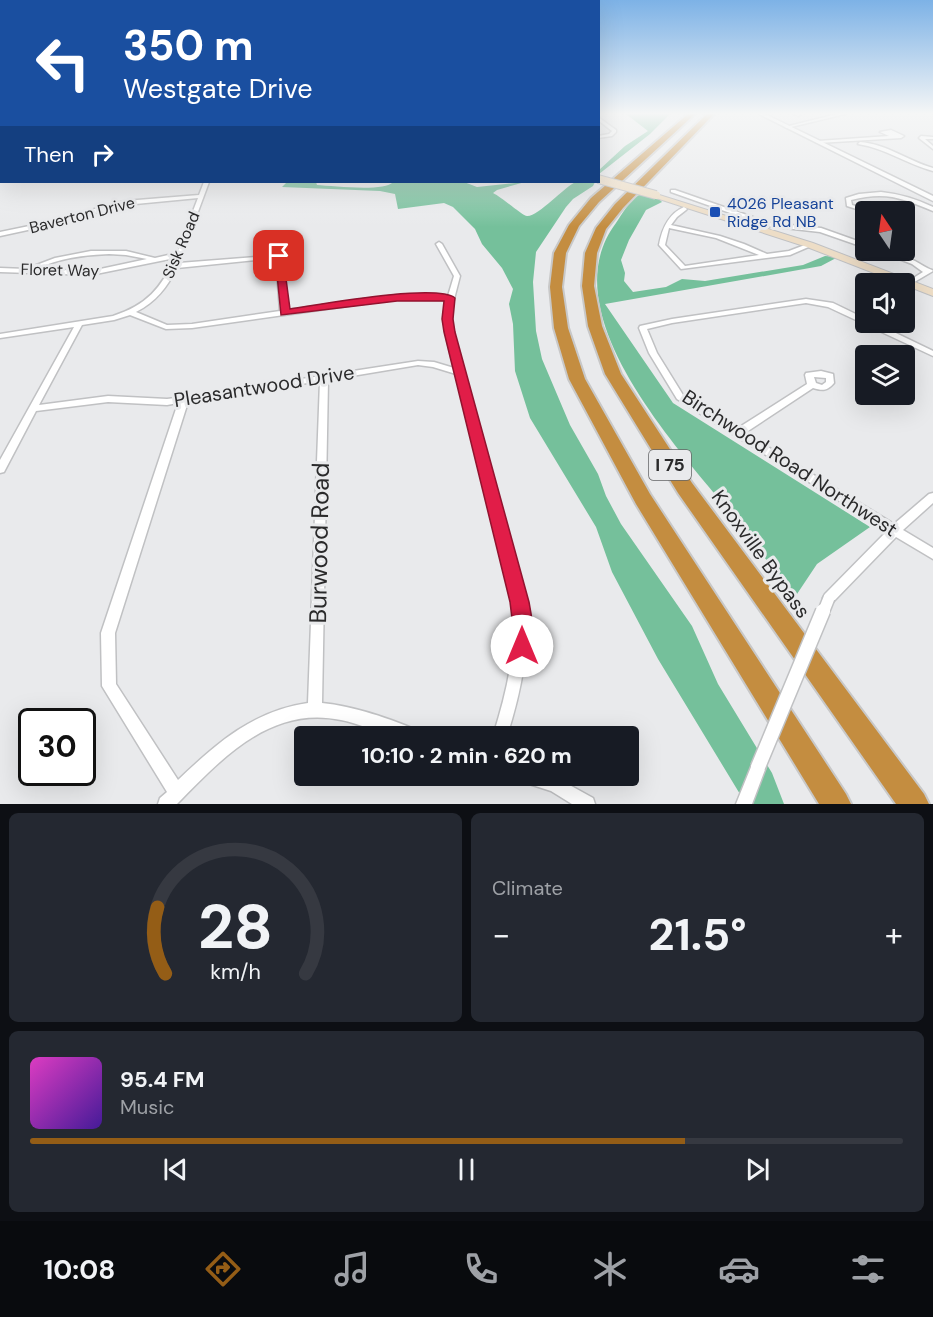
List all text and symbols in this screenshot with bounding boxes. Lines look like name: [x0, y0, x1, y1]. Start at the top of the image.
text: 350 m: [123, 18, 253, 73]
icon: left: [24, 24, 102, 102]
text: Westgate Drive: [123, 71, 313, 106]
icon: right: [86, 138, 119, 171]
text: Then: [24, 140, 74, 169]
street label: Baverton Drive: [27, 192, 137, 238]
place label: 4026 Pleasant Ridge Rd NB: [727, 193, 834, 232]
north arrow: [855, 201, 915, 261]
map controls: [855, 201, 915, 405]
marker: 4026 Pleasant Ridge Rd NB: [708, 205, 722, 219]
street label: Sisk Road: [158, 208, 204, 282]
pin: [253, 230, 304, 281]
icon: arrive: [262, 239, 295, 272]
street label: Floret Way: [21, 259, 100, 281]
button: sound: [855, 273, 915, 333]
button: layers: [855, 345, 915, 405]
street label: Pleasantwood Drive: [172, 359, 356, 413]
street label: Birchwood Road Northwest: [678, 384, 903, 542]
road number: I 75: [649, 450, 691, 480]
street label: Burwood Road: [302, 462, 336, 624]
street label: Knoxville Bypass: [706, 485, 816, 623]
position arrow: [490, 614, 554, 678]
speed limit sign: 30: [18, 708, 96, 786]
text: 10:10 · 2 min · 620 m: [361, 741, 572, 770]
text: Climate: [492, 875, 563, 901]
text: 28: [198, 886, 273, 967]
text: 21.5°: [648, 905, 747, 964]
text: −: [492, 913, 510, 956]
text: +: [885, 913, 903, 956]
text: km/h: [210, 959, 261, 987]
text: 95.4 FM: [120, 1065, 204, 1094]
text: Music: [120, 1094, 175, 1120]
icon: previous: [159, 1153, 192, 1186]
icon: pause: [450, 1153, 483, 1186]
icon: next: [741, 1153, 774, 1186]
icon: directions: [202, 1248, 244, 1290]
icon: music: [331, 1248, 373, 1290]
icon: phone: [460, 1248, 502, 1290]
icon: climate: [589, 1248, 631, 1290]
icon: car: [718, 1248, 760, 1290]
icon: filters: [847, 1248, 889, 1290]
text: 10:08: [44, 1252, 115, 1287]

